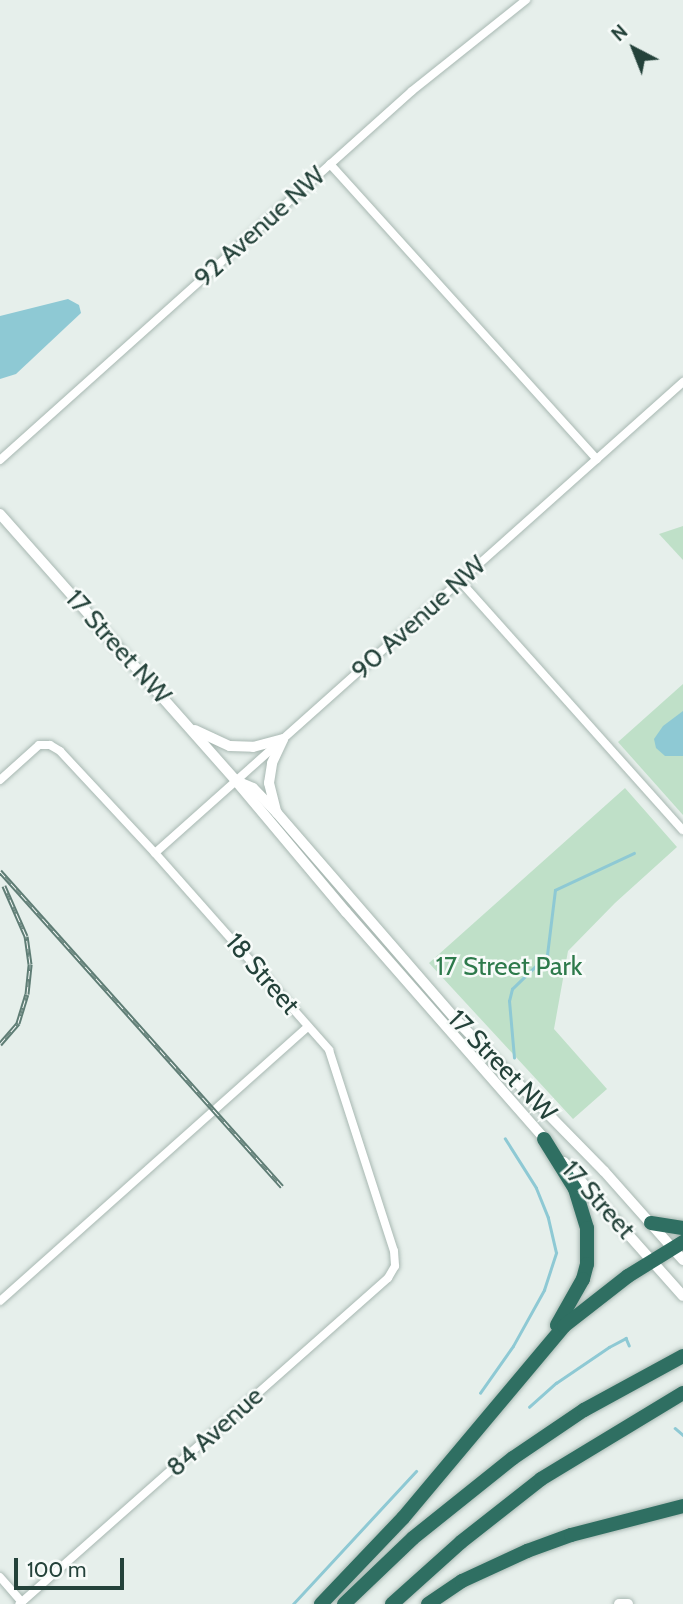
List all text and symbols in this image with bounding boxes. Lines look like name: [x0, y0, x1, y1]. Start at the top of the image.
north arrow: [599, 14, 669, 84]
text: N: [607, 20, 632, 46]
street label: 92 Avenue NW: [188, 160, 332, 294]
street label: 90 Avenue NW: [345, 550, 493, 686]
street label: 17 Street NW: [59, 583, 177, 711]
street label: 18 Street: [218, 927, 306, 1021]
park label: 17 Street Park: [436, 951, 582, 983]
street label: 17 Street NW: [441, 1004, 563, 1128]
street label: 17 Street: [555, 1155, 641, 1245]
street label: 84 Avenue: [160, 1381, 270, 1483]
scale bar: [18, 1544, 128, 1588]
text: 100 m: [27, 1557, 86, 1582]

